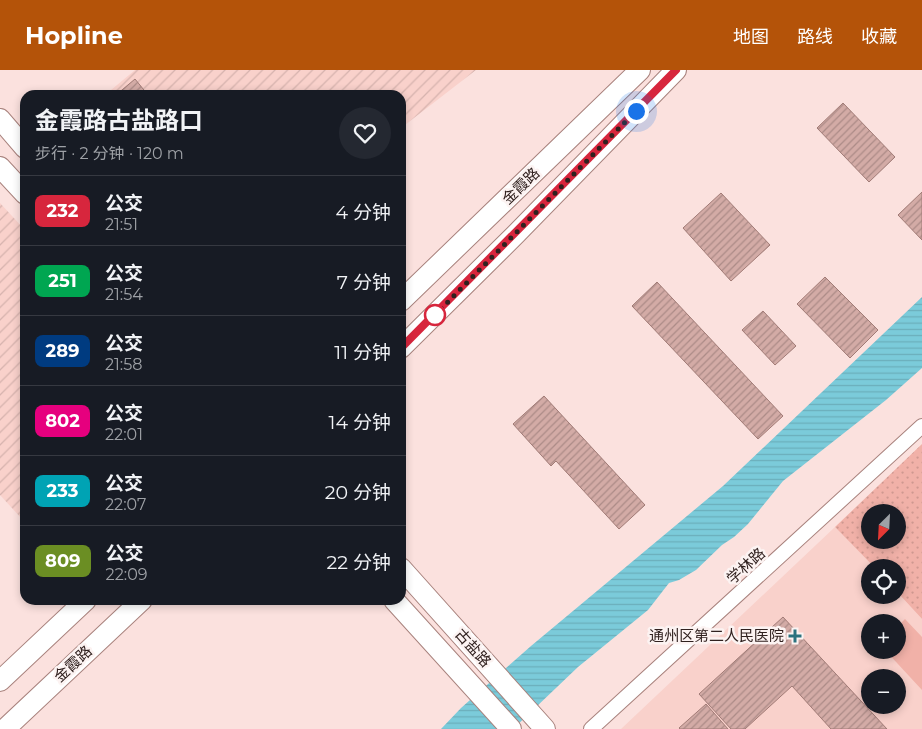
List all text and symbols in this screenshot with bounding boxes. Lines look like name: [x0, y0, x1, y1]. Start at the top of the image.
text: Hopline: [25, 21, 123, 50]
text: 地图: [733, 26, 769, 48]
text: 路线: [797, 26, 833, 48]
text: 收藏: [861, 26, 897, 48]
your location: [624, 99, 649, 124]
text: 金霞路古盐路口: [35, 106, 203, 135]
button: heart: [339, 107, 391, 159]
text: 步行 · 2 分钟 · 120 m: [35, 144, 184, 163]
street label: 金霞路: [498, 163, 543, 208]
text: 公交: [105, 192, 143, 215]
text: 232: [47, 200, 78, 222]
text: 4 分钟: [335, 201, 391, 224]
text: 21:51: [105, 215, 138, 234]
text: 公交: [105, 262, 143, 285]
text: 251: [48, 270, 77, 292]
text: 7 分钟: [337, 271, 391, 294]
text: 21:54: [105, 285, 143, 304]
unlabelled marker: [424, 304, 446, 326]
text: 公交: [105, 332, 143, 355]
text: 289: [46, 340, 79, 362]
text: 11 分钟: [334, 341, 391, 364]
text: 21:58: [105, 355, 143, 374]
text: 公交: [105, 402, 143, 425]
text: 802: [45, 410, 80, 432]
text: 14 分钟: [329, 411, 391, 434]
text: 22:01: [105, 425, 143, 444]
text: 公交: [105, 472, 143, 495]
text: 233: [47, 480, 78, 502]
text: 20 分钟: [325, 481, 391, 504]
text: 22:07: [105, 495, 146, 514]
north arrow: [861, 504, 906, 549]
map controls: [861, 504, 906, 714]
text: 公交: [106, 542, 144, 565]
street label: 学林路: [723, 544, 769, 588]
text: 809: [45, 550, 81, 572]
text: 22 分钟: [326, 551, 391, 574]
button: locate: [861, 559, 906, 604]
text: 22:09: [106, 565, 147, 584]
button: +: [861, 614, 906, 659]
street label: 古盐路: [451, 625, 495, 671]
place label: 通州区第二人民医院: [649, 626, 784, 645]
marker: 通州区第二人民医院: [788, 629, 802, 643]
street label: 金霞路: [50, 641, 96, 686]
button: −: [861, 669, 906, 714]

